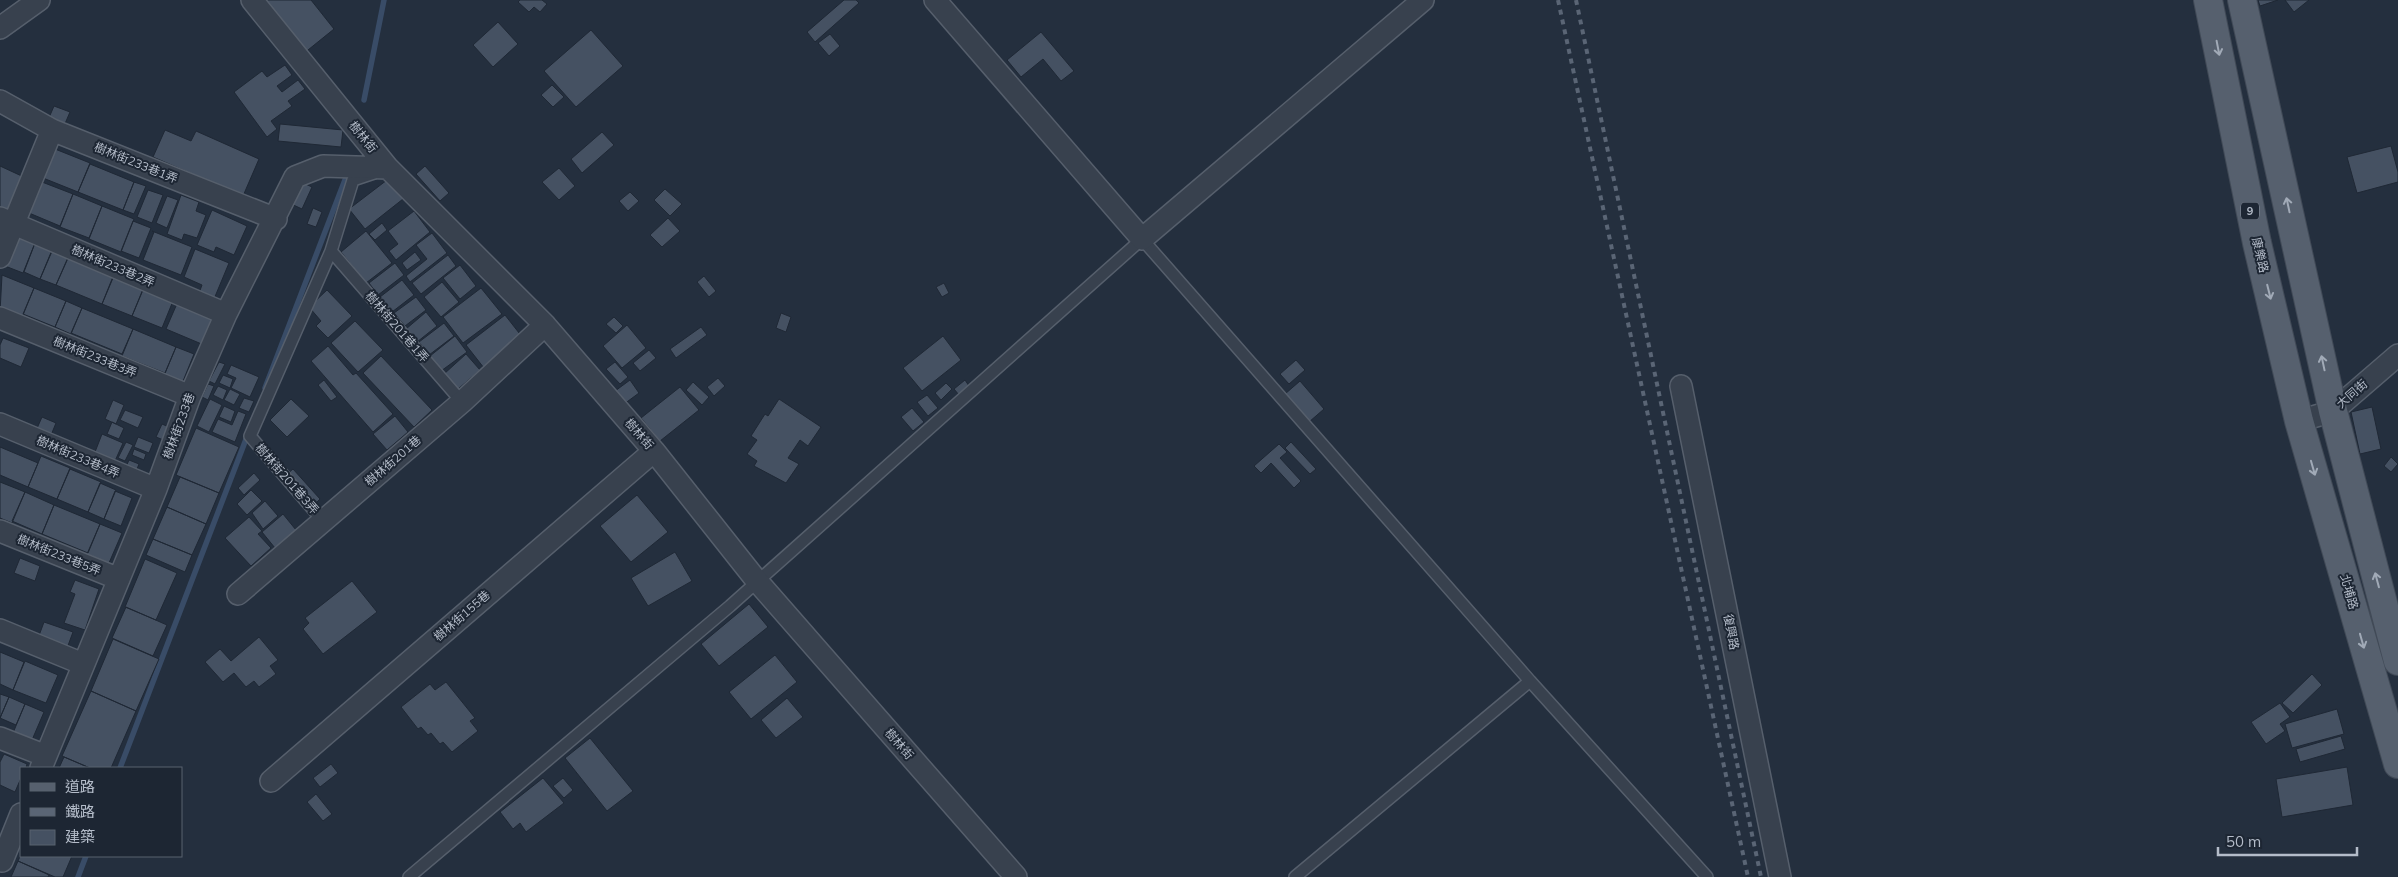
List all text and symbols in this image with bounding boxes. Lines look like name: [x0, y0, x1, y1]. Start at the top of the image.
one-way arrow: [2213, 39, 2223, 55]
street label: 樹林街: [346, 118, 381, 155]
street label: 樹林街233巷1弄: [92, 139, 180, 186]
one-way arrow: [2282, 197, 2292, 213]
road number: 9: [2241, 202, 2259, 220]
street label: 康樂路: [2249, 236, 2272, 274]
street label: 樹林街233巷2弄: [69, 241, 157, 290]
one-way arrow: [2265, 284, 2274, 300]
street label: 樹林街201巷1弄: [363, 288, 432, 365]
street label: 樹林街233巷3弄: [51, 333, 139, 380]
one-way arrow: [2318, 356, 2327, 372]
street label: 大同街: [2333, 376, 2370, 411]
street label: 樹林街233巷: [160, 391, 197, 461]
street label: 樹林街: [622, 415, 657, 452]
street label: 樹林街233巷4弄: [34, 432, 122, 481]
street label: 樹林街201巷: [361, 432, 424, 489]
street label: 樹林街201巷3弄: [253, 440, 322, 517]
one-way arrow: [2308, 459, 2318, 475]
street label: 樹林街233巷5弄: [15, 531, 103, 578]
street label: 北埔路: [2337, 572, 2362, 611]
one-way arrow: [2372, 572, 2381, 588]
street label: 樹林街155巷: [430, 587, 493, 644]
street label: 復興路: [1721, 613, 1742, 651]
one-way arrow: [2358, 632, 2368, 648]
street label: 樹林街: [882, 725, 917, 762]
legend: [20, 767, 182, 857]
text: 道路: [65, 777, 95, 796]
text: 鐵路: [65, 802, 95, 821]
scale bar: [2218, 824, 2357, 856]
text: 建築: [65, 827, 95, 846]
text: 50 m: [2226, 832, 2261, 851]

